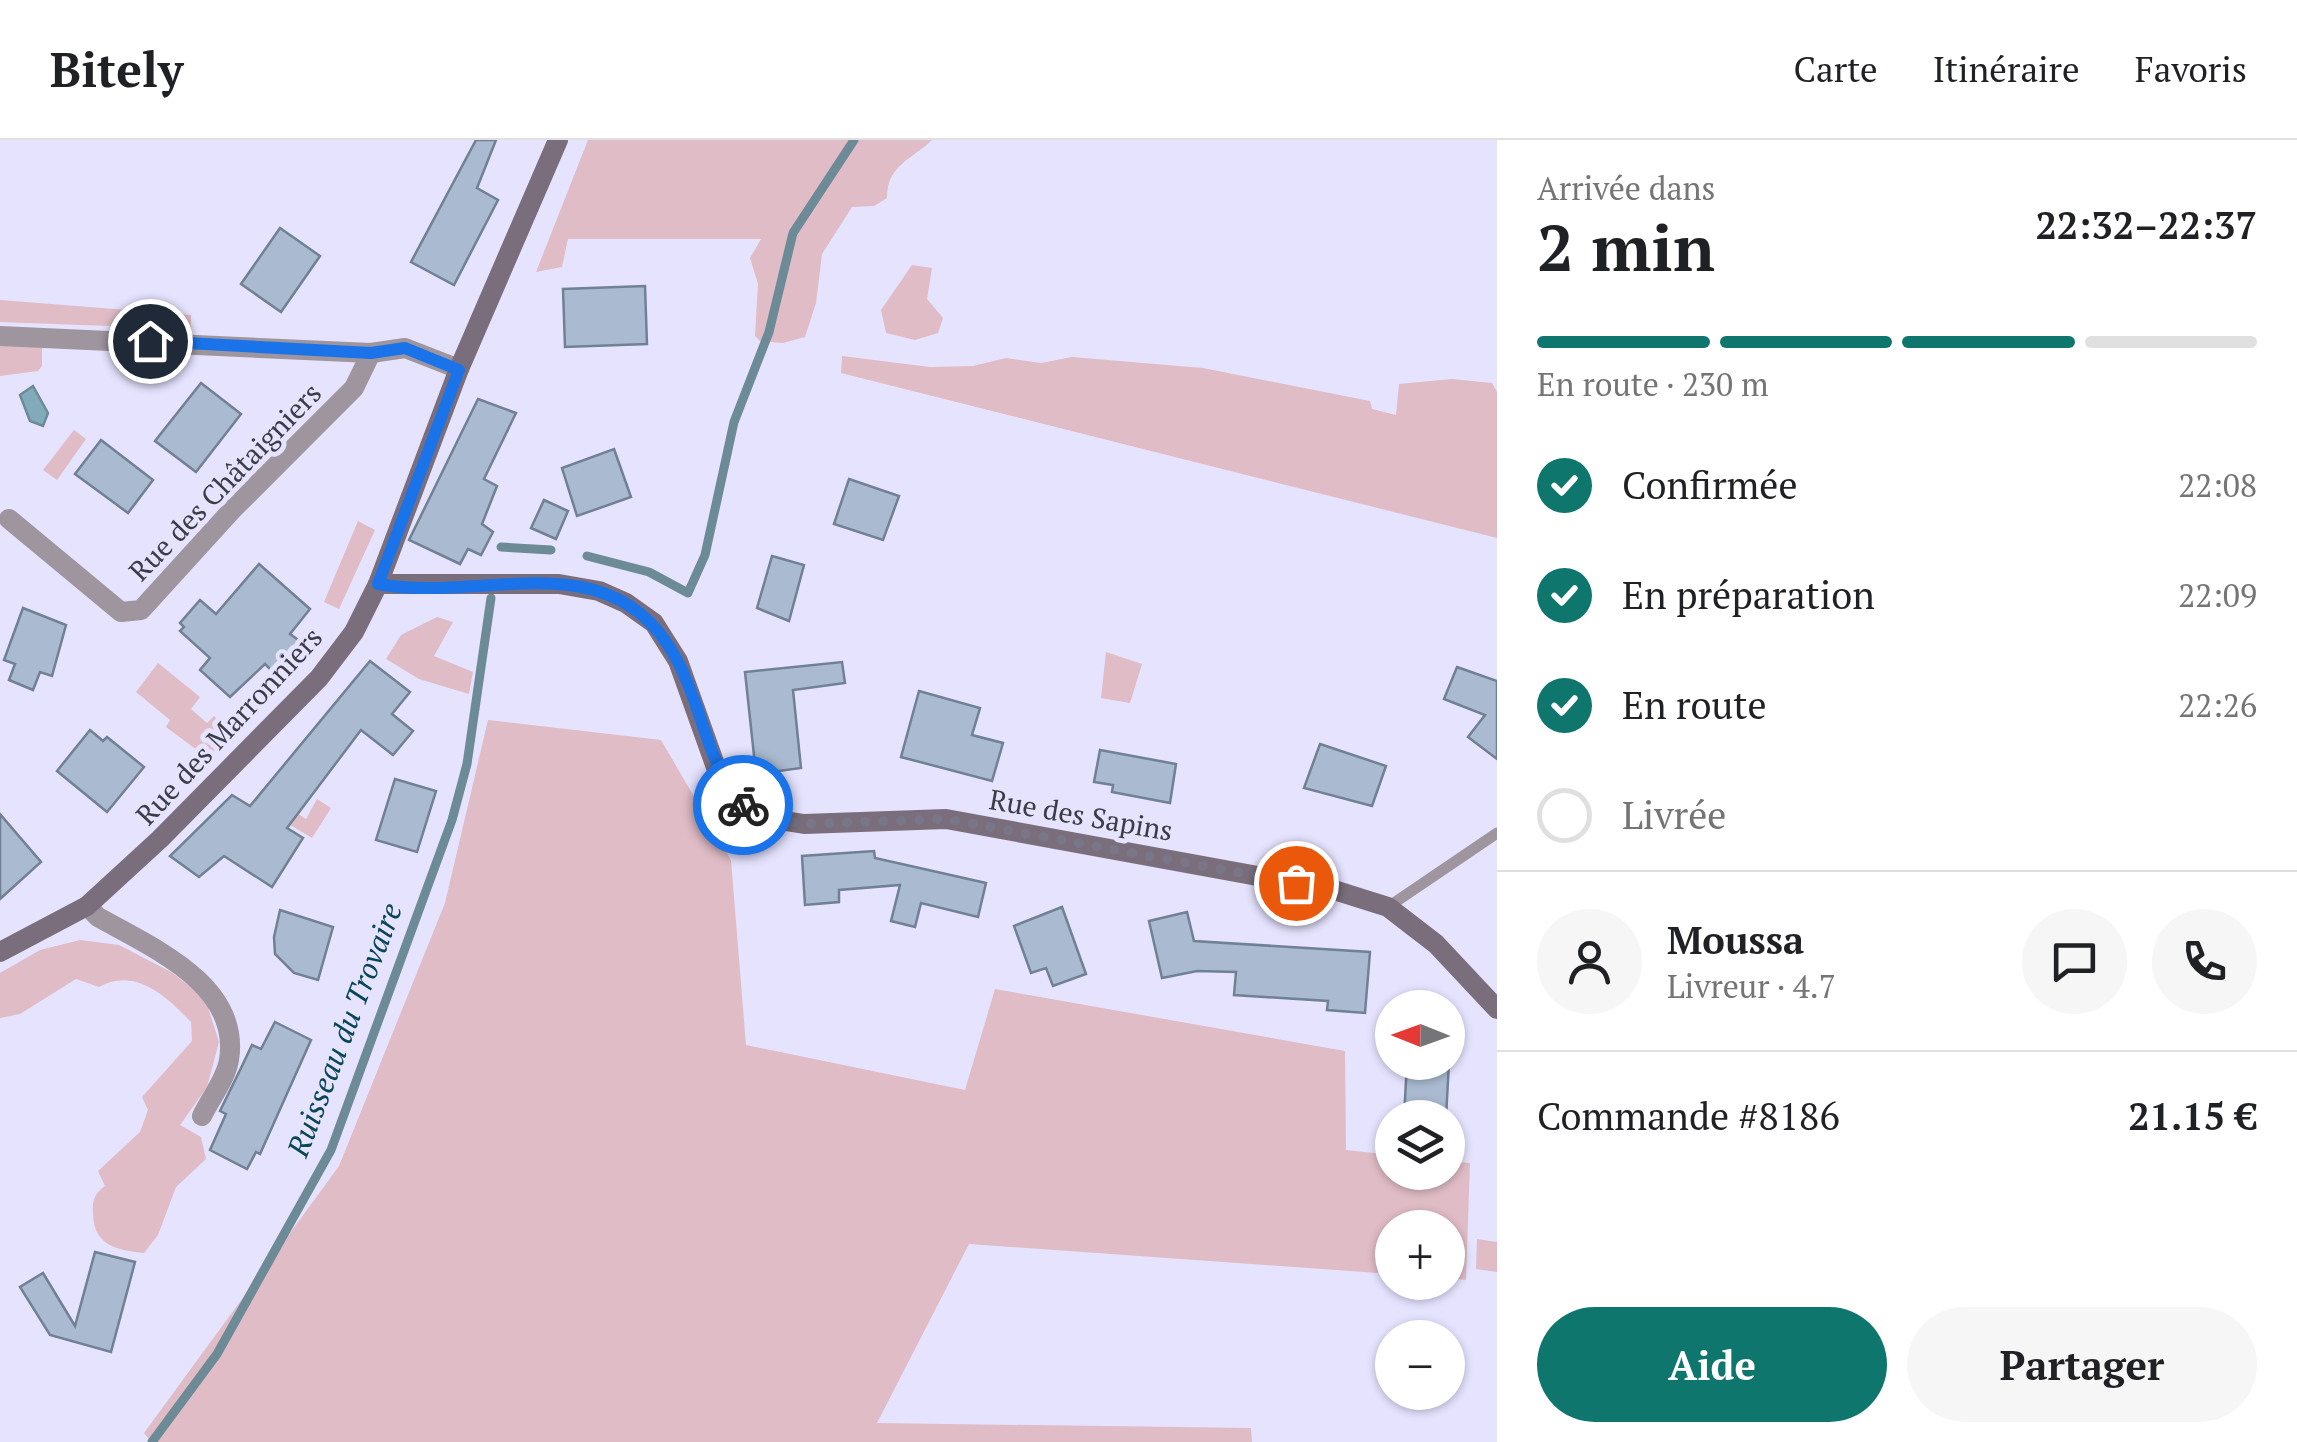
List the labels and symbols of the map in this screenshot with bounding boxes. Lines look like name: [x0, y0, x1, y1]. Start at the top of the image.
pin: [108, 299, 193, 384]
street label: Rue des Châtaigniers: [120, 375, 329, 589]
street label: Rue des Marronniers: [127, 619, 330, 832]
courier: [693, 755, 793, 855]
street label: Rue des Sapins: [987, 780, 1176, 849]
pin: [1254, 841, 1339, 926]
water label: Ruisseau du Trovaire: [277, 897, 411, 1163]
north arrow: [1375, 990, 1465, 1080]

